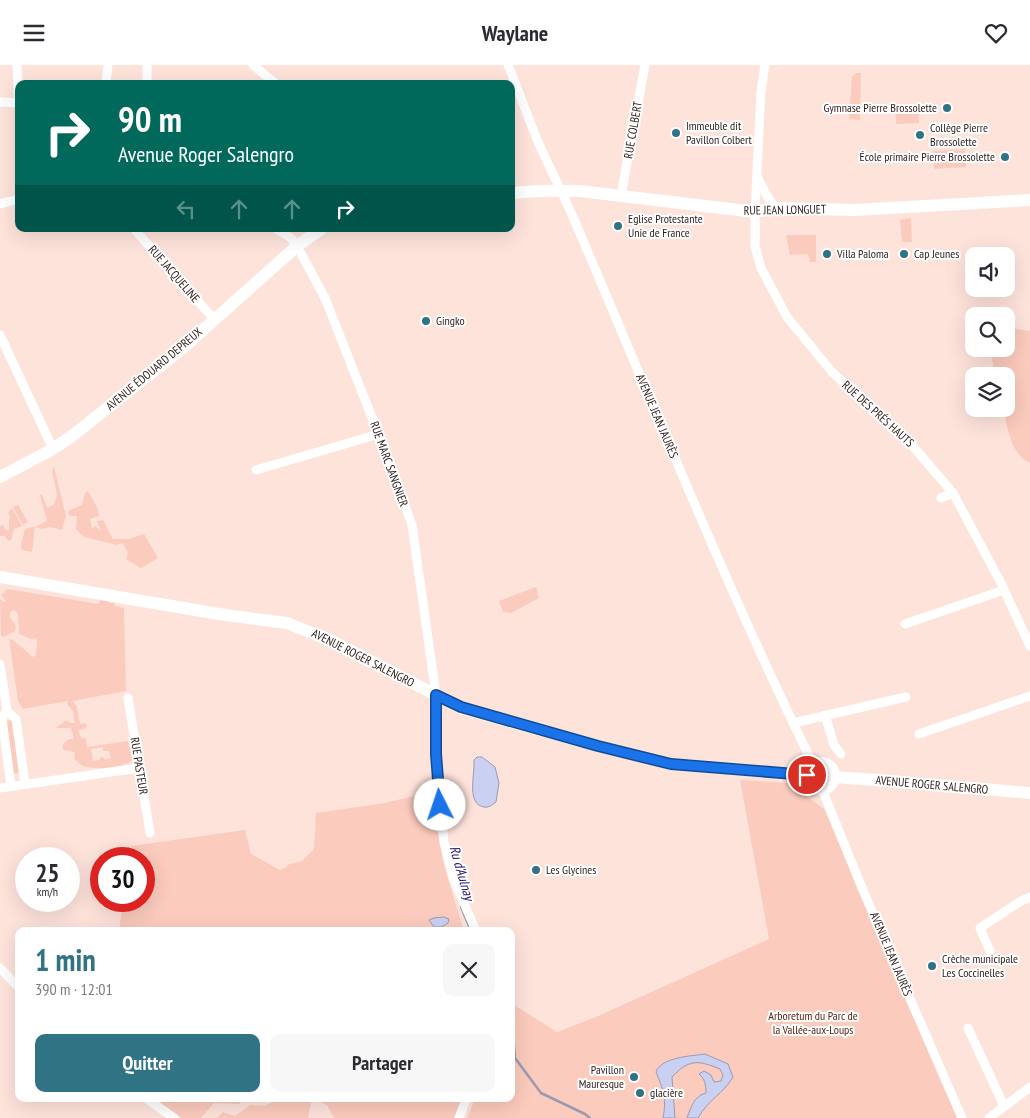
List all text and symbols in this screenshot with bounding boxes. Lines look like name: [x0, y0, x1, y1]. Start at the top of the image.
icon: menu: [20, 19, 48, 47]
text: Waylane: [482, 19, 548, 47]
icon: heart: [982, 19, 1010, 47]
text: 90 m: [118, 96, 182, 142]
street label: RUE COLBERT: [620, 99, 645, 160]
icon: right: [35, 100, 100, 165]
place label: Gymnase Pierre Brossolette: [823, 100, 937, 115]
marker: Gymnase Pierre Brossolette: [941, 102, 953, 114]
place label: Immeuble dit Pavillon Colbert: [686, 118, 753, 147]
place label: Collège Pierre Brossolette: [930, 120, 988, 149]
marker: Immeuble dit Pavillon Colbert: [670, 127, 682, 139]
marker: Collège Pierre Brossolette: [914, 129, 926, 141]
text: Avenue Roger Salengro: [118, 140, 294, 168]
place label: École primaire Pierre Brossolette: [860, 149, 995, 164]
marker: École primaire Pierre Brossolette: [999, 151, 1011, 163]
icon: left: [172, 195, 200, 223]
icon: ahead: [225, 195, 253, 223]
icon: ahead: [278, 195, 306, 223]
icon: right: [331, 195, 359, 223]
street label: RUE JEAN LONGUET: [744, 201, 827, 218]
place label: Eglise Protestante Unie de France: [628, 211, 703, 240]
marker: Eglise Protestante Unie de France: [612, 220, 624, 232]
street label: RUE JACQUELINE: [146, 242, 203, 305]
place label: Villa Paloma: [836, 246, 889, 261]
place label: Cap Jeunes: [914, 246, 959, 261]
map controls: [965, 247, 1015, 417]
button: sound: [965, 247, 1015, 297]
marker: Villa Paloma: [821, 248, 833, 260]
marker: Cap Jeunes: [898, 248, 910, 260]
button: search: [965, 307, 1015, 357]
place label: Gingko: [436, 313, 465, 328]
marker: Gingko: [420, 315, 432, 327]
street label: AVENUE ÉDOUARD DEPREUX: [103, 324, 205, 413]
button: layers: [965, 367, 1015, 417]
street label: AVENUE JEAN JAURÈS: [633, 371, 682, 460]
street label: RUE DES PRÉS HAUTS: [839, 377, 917, 450]
street label: RUE MARC SANGNIER: [367, 419, 412, 509]
street label: AVENUE ROGER SALENGRO: [309, 625, 417, 690]
street label: RUE PASTEUR: [128, 736, 151, 796]
pin: [786, 754, 828, 796]
icon: arrive: [793, 761, 821, 789]
street label: AVENUE ROGER SALENGRO: [875, 772, 989, 797]
position arrow: [413, 778, 465, 830]
water label: Ru d'Aulnay: [446, 844, 479, 904]
speed limit sign: 30: [90, 847, 155, 912]
text: 25: [36, 857, 59, 889]
place label: Les Glycines: [546, 862, 596, 877]
marker: Les Glycines: [530, 864, 542, 876]
text: km/h: [37, 884, 58, 899]
street label: AVENUE JEAN JAURÈS: [867, 909, 916, 998]
text: 1 min: [35, 940, 96, 979]
button: close: [443, 944, 495, 996]
place label: Crèche municipale Les Coccinelles: [942, 951, 1018, 980]
marker: Crèche municipale Les Coccinelles: [926, 960, 938, 972]
text: 390 m · 12:01: [35, 979, 113, 999]
park label: Arboretum du Parc de la Vallée-aux-Loups: [768, 1008, 858, 1037]
button: Quitter: [35, 1034, 260, 1092]
button: Partager: [270, 1034, 495, 1092]
place label: Pavillon Mauresque: [579, 1062, 624, 1091]
marker: Pavillon Mauresque: [628, 1071, 640, 1083]
place label: glacière: [650, 1085, 683, 1100]
marker: glacière: [634, 1087, 646, 1099]

